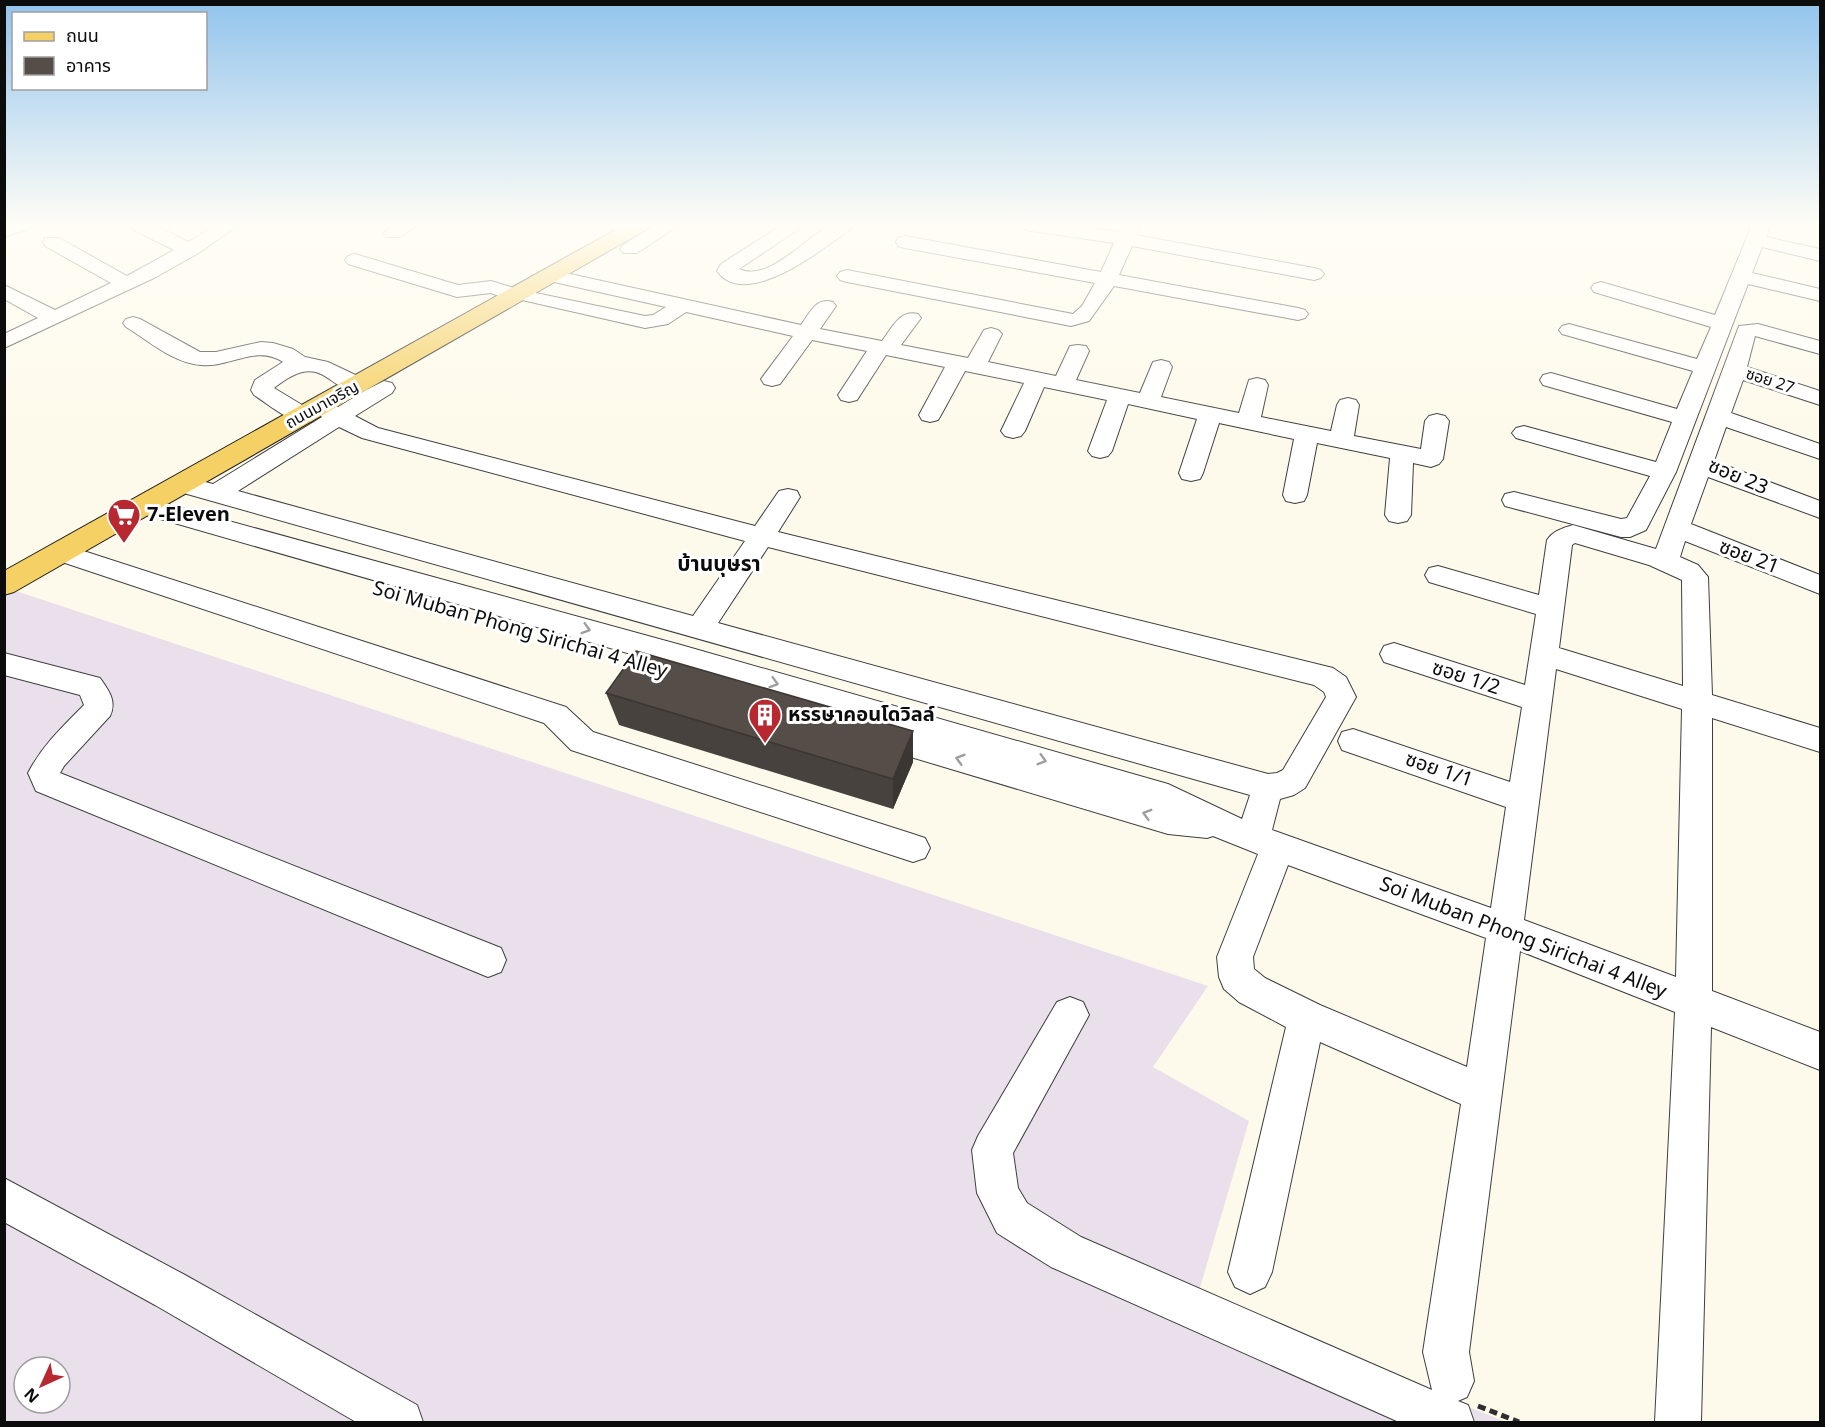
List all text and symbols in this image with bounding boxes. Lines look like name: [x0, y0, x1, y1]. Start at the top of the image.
legend: [12, 12, 207, 90]
text: ถนน: [66, 23, 99, 50]
text: อาคาร: [66, 53, 111, 80]
street label: ซอย 27: [1742, 362, 1798, 400]
street label: ถนนมาเจริญ: [281, 375, 363, 435]
street label: ซอย 23: [1703, 451, 1773, 503]
supermarket icon: 7-Eleven: [106, 497, 142, 544]
place label: 7-Eleven: [147, 500, 230, 530]
street label: ซอย 21: [1714, 532, 1784, 582]
district label: บ้านบุษรา: [677, 549, 761, 580]
street label: Soi Muban Phong Sirichai 4 Alley: [369, 573, 672, 687]
one-way arrow: [580, 622, 591, 634]
street label: ซอย 1/2: [1428, 653, 1504, 703]
one-way arrow: [768, 675, 778, 688]
building icon: หรรษาคอนโดวิลล์: [747, 697, 783, 744]
place label: หรรษาคอนโดวิลล์: [788, 700, 935, 730]
street label: ซอย 1/1: [1401, 744, 1477, 796]
one-way arrow: [1036, 753, 1046, 765]
one-way arrow: [955, 754, 966, 766]
one-way arrow: [1142, 809, 1153, 821]
street label: Soi Muban Phong Sirichai 4 Alley: [1375, 869, 1672, 1007]
north arrow: [12, 1355, 72, 1415]
text: N: [19, 1382, 45, 1408]

